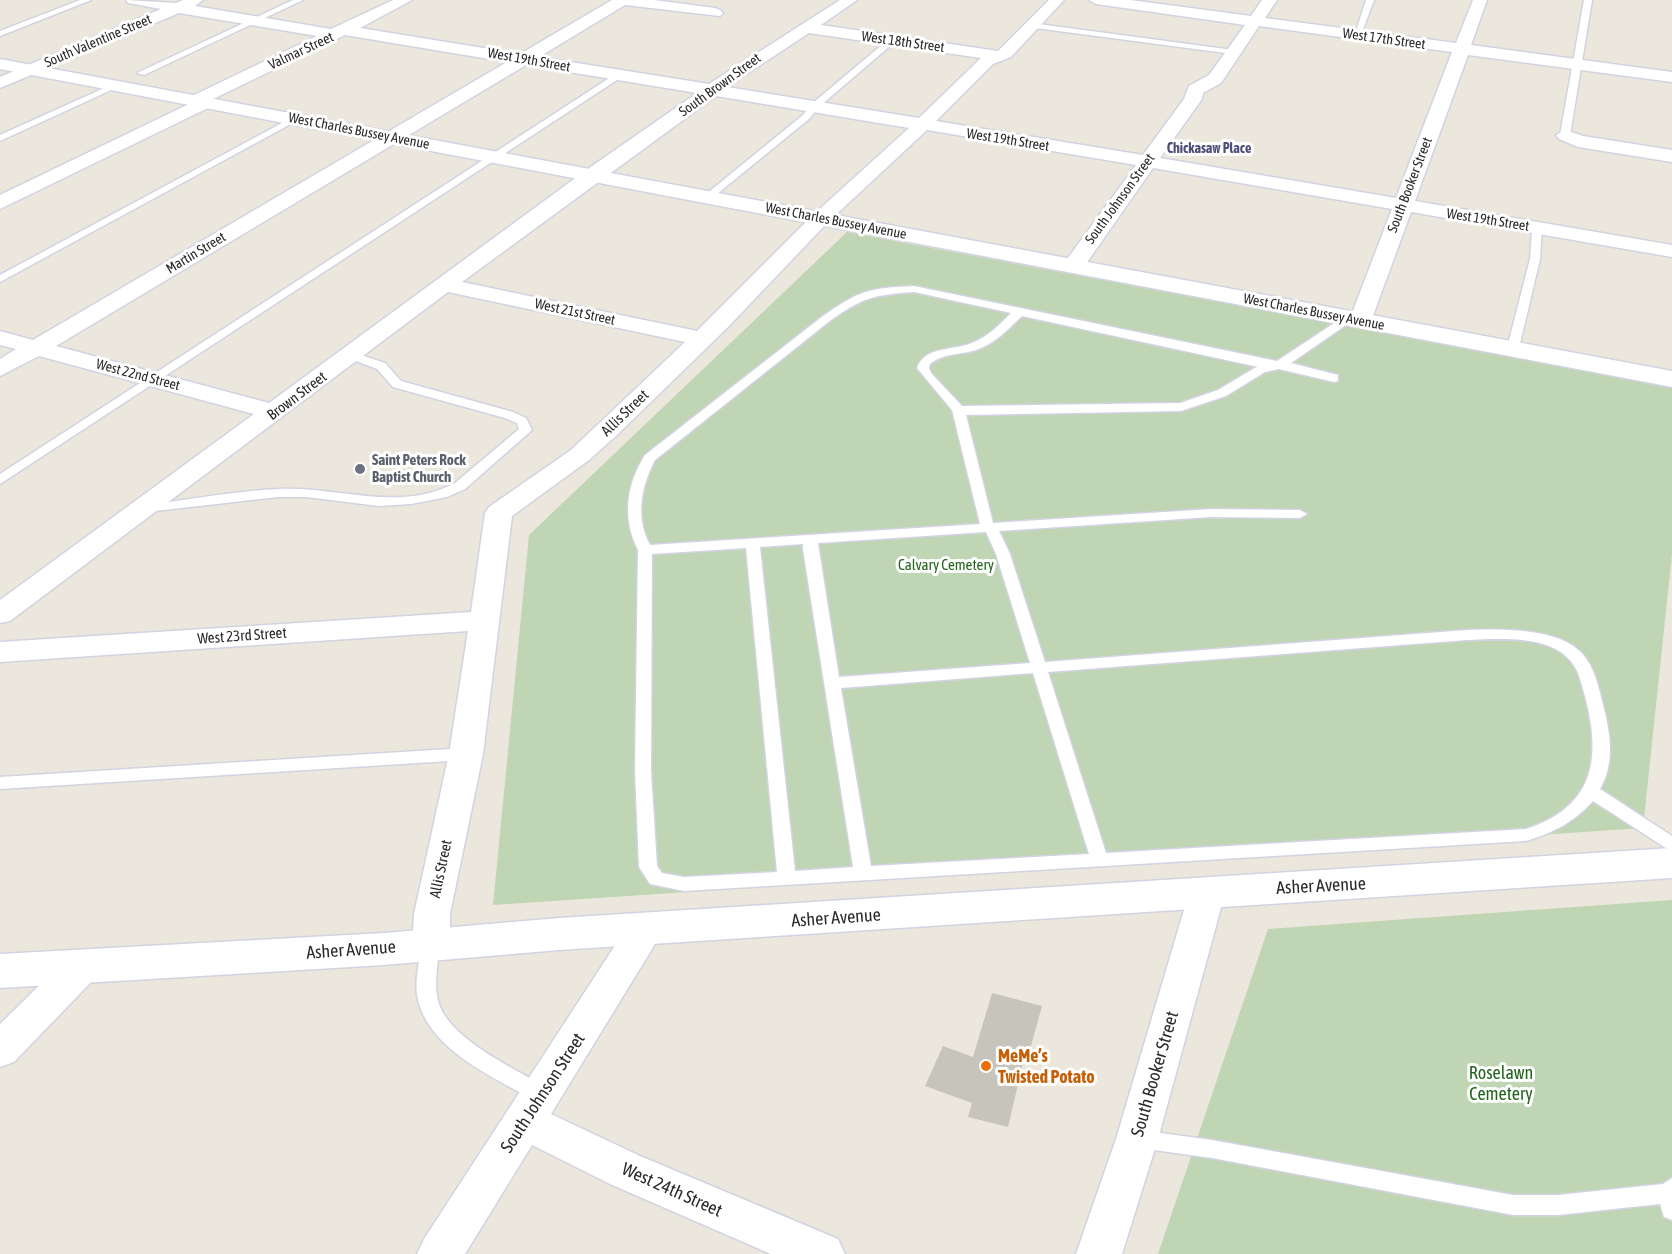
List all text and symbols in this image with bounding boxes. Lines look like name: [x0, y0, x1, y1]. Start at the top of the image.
street label: South Valentine Street: [42, 11, 154, 71]
street label: West 17th Street: [1341, 25, 1427, 53]
street label: West 18th Street: [860, 28, 946, 56]
street label: Valmar Street: [266, 29, 336, 73]
street label: West 19th Street: [486, 44, 572, 76]
street label: South Brown Street: [676, 50, 764, 120]
street label: West Charles Bussey Avenue: [287, 109, 431, 153]
street label: West 19th Street: [965, 125, 1051, 155]
street label: South Booker Street: [1384, 135, 1436, 235]
district label: Chickasaw Place: [1167, 141, 1251, 157]
street label: South Johnson Street: [1082, 151, 1158, 247]
street label: West Charles Bussey Avenue: [764, 199, 908, 243]
street label: West 19th Street: [1445, 205, 1531, 235]
street label: Martin Street: [163, 229, 229, 277]
street label: West Charles Bussey Avenue: [1242, 290, 1386, 334]
street label: West 21st Street: [533, 295, 617, 329]
street label: West 22nd Street: [94, 356, 182, 394]
street label: Brown Street: [264, 368, 330, 424]
street label: Allis Street: [598, 386, 652, 440]
place label: Saint Peters Rock Baptist Church: [372, 451, 466, 486]
marker: Saint Peters Rock Baptist Church: [353, 462, 367, 476]
park label: Calvary Cemetery: [898, 556, 994, 574]
street label: West 23rd Street: [197, 624, 287, 648]
street label: Allis Street: [426, 838, 456, 900]
street label: Asher Avenue: [1276, 873, 1366, 899]
street label: Asher Avenue: [791, 904, 881, 932]
street label: Asher Avenue: [306, 936, 396, 964]
street label: South Booker Street: [1127, 1009, 1183, 1139]
street label: South Johnson Street: [496, 1029, 590, 1157]
place label: MeMe’s Twisted Potato: [998, 1045, 1095, 1088]
marker: MeMe’s Twisted Potato: [979, 1059, 993, 1073]
park label: Roselawn Cemetery: [1469, 1062, 1533, 1104]
street label: West 24th Street: [619, 1158, 725, 1222]

